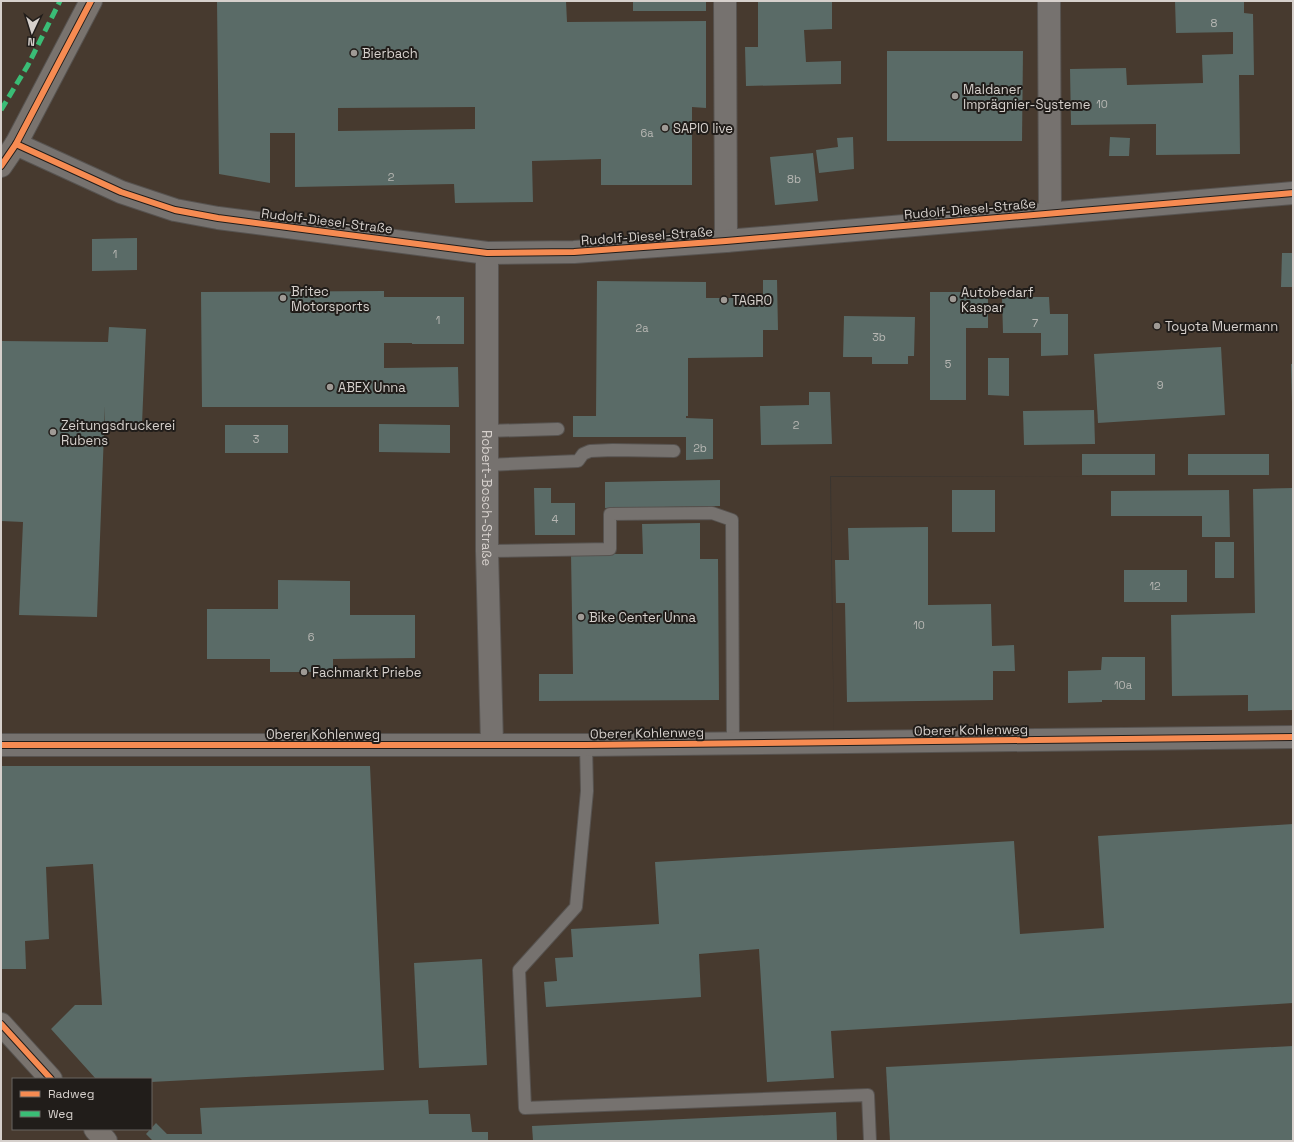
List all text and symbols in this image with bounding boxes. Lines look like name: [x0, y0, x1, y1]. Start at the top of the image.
north arrow: [12, 12, 52, 52]
house number: 8: [1211, 16, 1218, 30]
text: N: [27, 35, 35, 49]
place label: Bierbach: [362, 45, 418, 62]
marker: Bierbach: [349, 48, 359, 58]
place label: Maldaner Imprägnier-Systeme: [963, 81, 1090, 113]
marker: Maldaner Imprägnier-Systeme: [950, 91, 960, 101]
house number: 10: [1096, 97, 1108, 111]
place label: SAPIO live: [673, 120, 733, 137]
marker: SAPIO live: [660, 123, 670, 133]
house number: 6a: [640, 126, 654, 140]
house number: 2: [388, 170, 395, 184]
house number: 8b: [787, 172, 801, 186]
street label: Rudolf-Diesel-Straße: [903, 195, 1037, 223]
street label: Rudolf-Diesel-Straße: [260, 205, 394, 237]
street label: Rudolf-Diesel-Straße: [580, 223, 714, 249]
house number: 1: [113, 247, 117, 261]
place label: Britec Motorsports: [291, 283, 370, 315]
place label: Autobedarf Kaspar: [961, 284, 1034, 316]
place label: TAGRO: [732, 292, 772, 309]
marker: Britec Motorsports: [278, 293, 288, 303]
marker: Autobedarf Kaspar: [948, 294, 958, 304]
marker: TAGRO: [719, 295, 729, 305]
house number: 1: [436, 313, 440, 327]
house number: 7: [1032, 316, 1038, 330]
place label: Toyota Muermann: [1165, 318, 1278, 335]
house number: 2a: [636, 321, 649, 335]
marker: Toyota Muermann: [1152, 321, 1162, 331]
house number: 3b: [872, 330, 886, 344]
house number: 5: [945, 357, 952, 371]
house number: 9: [1157, 378, 1164, 392]
place label: ABEX Unna: [338, 379, 406, 396]
marker: ABEX Unna: [325, 382, 335, 392]
place label: Zeitungsdruckerei Rubens: [61, 417, 175, 449]
house number: 2: [793, 418, 800, 432]
marker: Zeitungsdruckerei Rubens: [48, 427, 58, 437]
street label: Robert-Bosch-Straße: [478, 430, 496, 566]
house number: 3: [253, 432, 260, 446]
house number: 2b: [693, 441, 707, 455]
house number: 4: [552, 512, 559, 526]
house number: 12: [1149, 579, 1161, 593]
place label: Bike Center Unna: [589, 609, 697, 626]
marker: Bike Center Unna: [576, 612, 586, 622]
house number: 10: [913, 618, 925, 632]
house number: 6: [308, 630, 315, 644]
place label: Fachmarkt Priebe: [312, 664, 422, 681]
marker: Fachmarkt Priebe: [299, 667, 309, 677]
house number: 10a: [1114, 678, 1133, 692]
street label: Oberer Kohlenweg: [914, 721, 1028, 739]
street label: Oberer Kohlenweg: [590, 724, 704, 742]
street label: Oberer Kohlenweg: [266, 726, 380, 743]
legend: [12, 1078, 152, 1130]
text: Radweg: [48, 1086, 94, 1102]
text: Weg: [48, 1106, 73, 1122]

